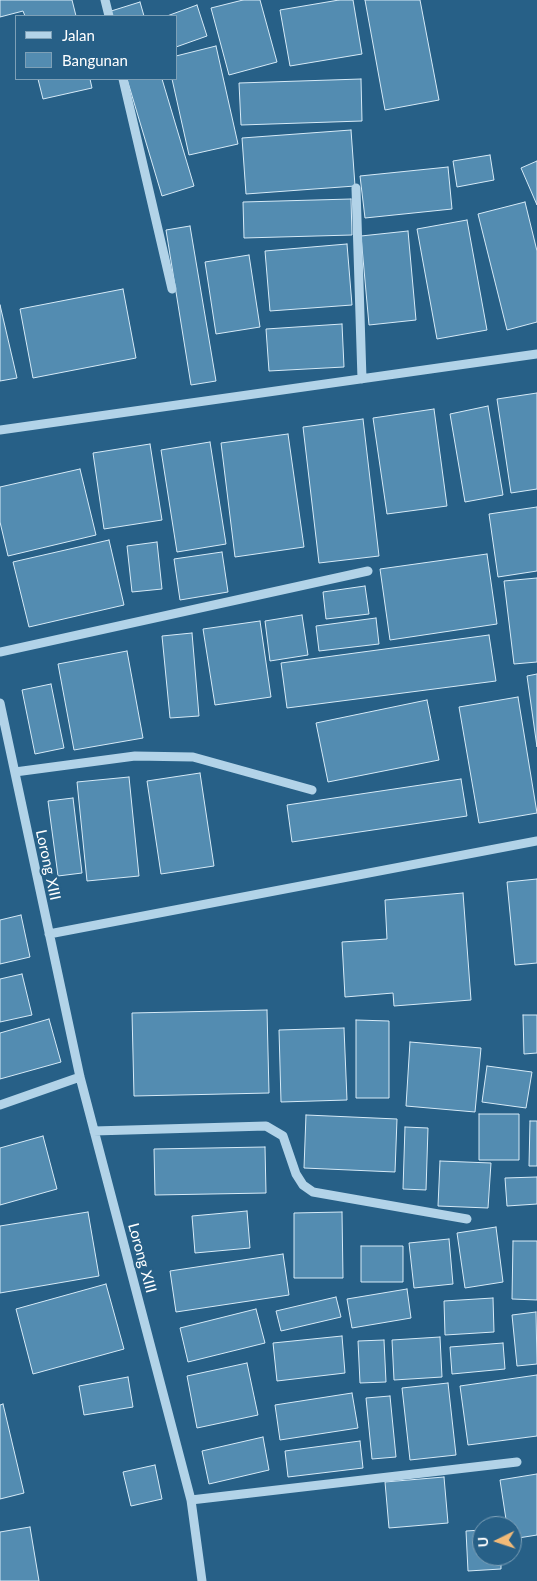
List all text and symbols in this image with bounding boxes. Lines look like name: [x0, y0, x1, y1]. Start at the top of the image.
legend: [15, 15, 178, 80]
text: Jalan: [62, 26, 95, 44]
text: Bangunan: [62, 51, 128, 69]
street label: Lorong XIII: [32, 828, 64, 902]
street label: Lorong XIII: [124, 1221, 160, 1295]
north arrow: [472, 1516, 522, 1566]
text: U: [474, 1536, 491, 1548]

